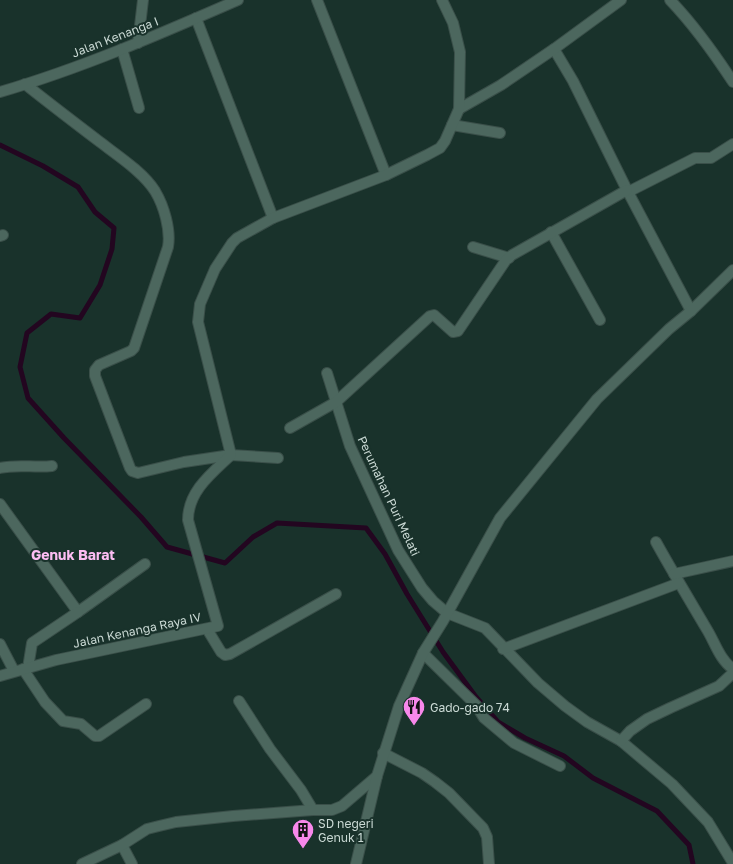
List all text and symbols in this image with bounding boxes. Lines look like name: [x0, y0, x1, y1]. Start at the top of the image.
street label: Jalan Kenanga I: [69, 14, 161, 60]
street label: Perumahan Puri Melati: [355, 434, 423, 558]
district label: Genuk Barat: [31, 546, 115, 563]
street label: Jalan Kenanga Raya IV: [72, 609, 202, 651]
restaurant icon: Gado-gado 74: [401, 694, 427, 727]
place label: Gado-gado 74: [430, 700, 510, 715]
place label: SD negeri Genuk 1: [318, 816, 374, 845]
building icon: SD negeri Genuk 1: [290, 817, 316, 850]

